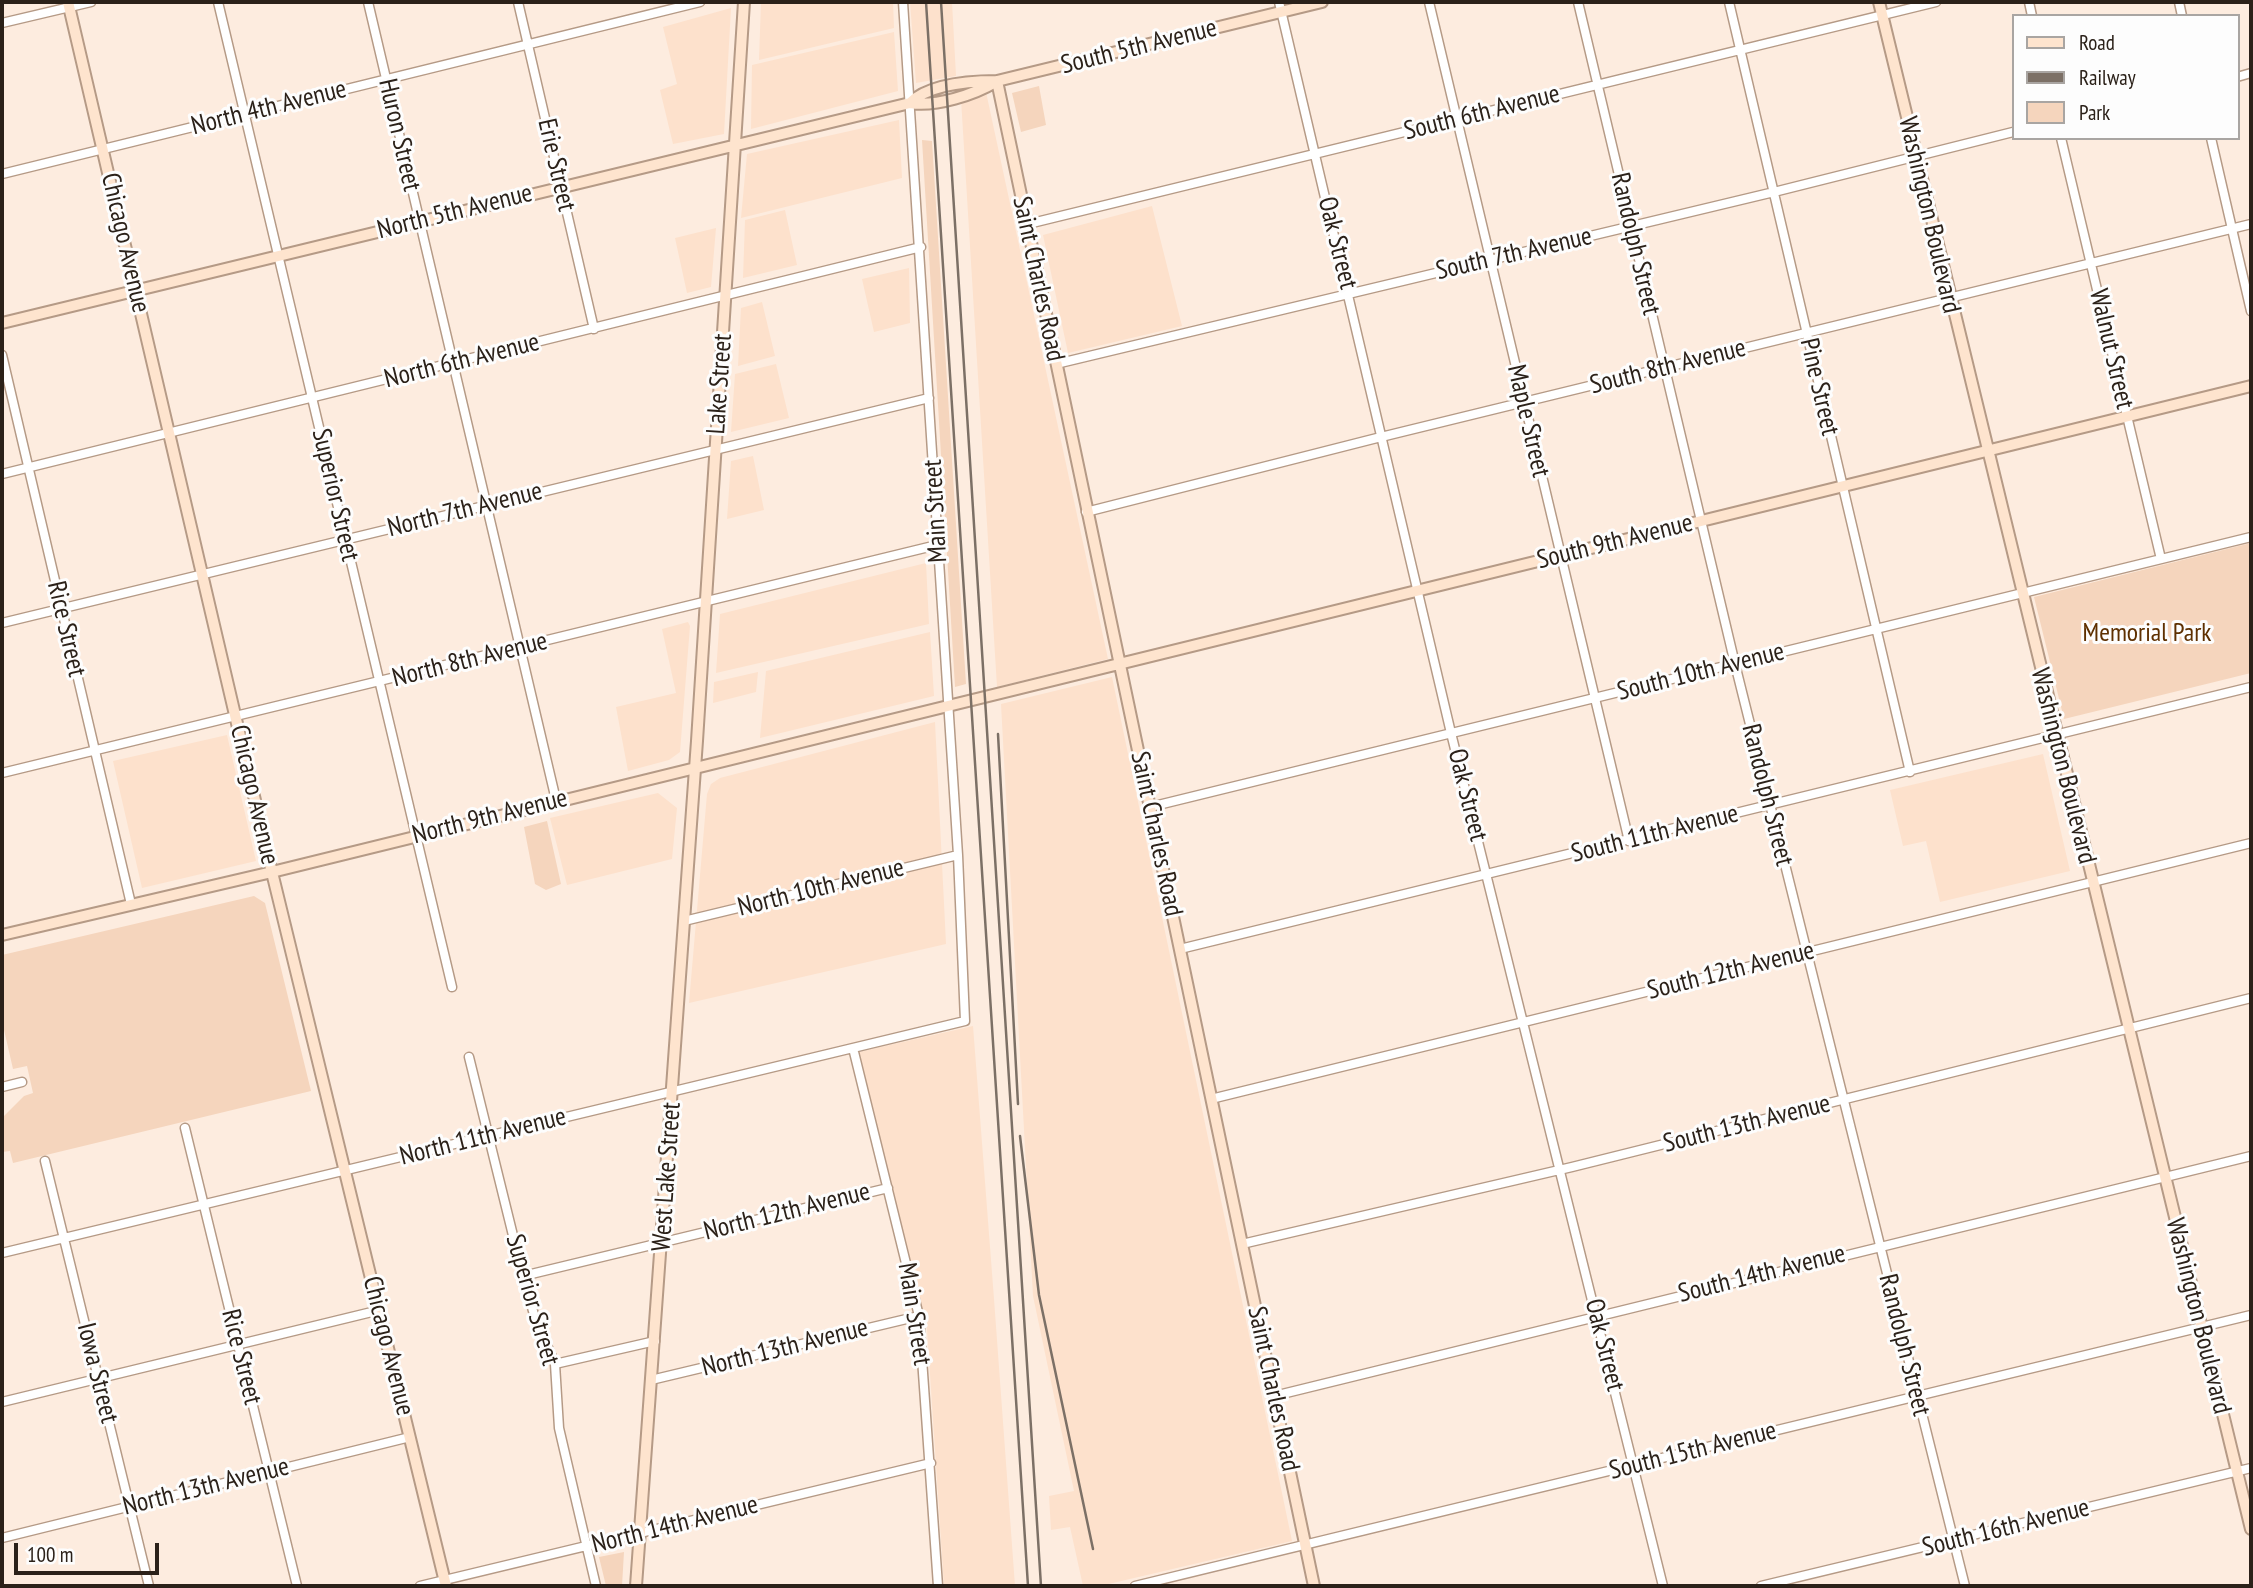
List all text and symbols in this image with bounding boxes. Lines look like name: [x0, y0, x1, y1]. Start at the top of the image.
street label: South 5th Avenue: [1058, 13, 1220, 81]
legend: [2011, 14, 2239, 140]
text: Road: [2079, 29, 2115, 56]
text: Railway: [2079, 64, 2136, 91]
street label: North 4th Avenue: [188, 74, 350, 142]
street label: Huron Street: [371, 76, 427, 194]
street label: South 6th Avenue: [1401, 79, 1563, 147]
text: Park: [2079, 99, 2110, 126]
street label: Washington Boulevard: [1891, 114, 1967, 316]
street label: Erie Street: [530, 116, 582, 214]
street label: Chicago Avenue: [94, 170, 156, 316]
street label: Randolph Street: [1603, 170, 1667, 318]
street label: North 5th Avenue: [374, 178, 536, 246]
street label: Saint Charles Road: [1005, 194, 1071, 364]
street label: Oak Street: [1310, 194, 1364, 292]
street label: South 7th Avenue: [1433, 221, 1595, 287]
street label: Walnut Street: [2082, 286, 2140, 412]
street label: North 6th Avenue: [381, 327, 543, 395]
street label: Lake Street: [701, 333, 739, 435]
street label: South 8th Avenue: [1587, 333, 1749, 401]
street label: Pine Street: [1793, 335, 1845, 439]
street label: Maple Street: [1500, 362, 1556, 480]
street label: Superior Street: [305, 426, 365, 564]
street label: Main Street: [918, 459, 954, 563]
street label: North 7th Avenue: [384, 476, 546, 544]
street label: South 9th Avenue: [1534, 508, 1696, 576]
street label: Rice Street: [40, 578, 92, 680]
park label: Memorial Park: [2083, 618, 2211, 650]
street label: North 8th Avenue: [389, 626, 551, 694]
street label: South 10th Avenue: [1614, 636, 1788, 708]
street label: Washington Boulevard: [2024, 665, 2102, 867]
street label: Randolph Street: [1734, 721, 1800, 869]
street label: Chicago Avenue: [223, 722, 285, 868]
street label: Oak Street: [1440, 746, 1494, 844]
street label: Saint Charles Road: [1123, 749, 1189, 919]
street label: North 9th Avenue: [409, 783, 571, 851]
street label: South 11th Avenue: [1568, 798, 1742, 870]
street label: North 10th Avenue: [735, 852, 907, 924]
street label: South 12th Avenue: [1644, 935, 1818, 1007]
street label: South 13th Avenue: [1660, 1088, 1834, 1160]
street label: North 11th Avenue: [397, 1101, 569, 1173]
street label: West Lake Street: [646, 1101, 688, 1253]
street label: North 12th Avenue: [701, 1176, 873, 1248]
street label: Washington Boulevard: [2159, 1215, 2237, 1417]
street label: Superior Street: [498, 1231, 566, 1369]
street label: South 14th Avenue: [1675, 1238, 1849, 1310]
street label: Main Street: [891, 1261, 937, 1367]
street label: Randolph Street: [1871, 1271, 1937, 1419]
street label: Chicago Avenue: [356, 1273, 420, 1419]
street label: Oak Street: [1577, 1296, 1631, 1394]
street label: Saint Charles Road: [1240, 1304, 1306, 1474]
street label: Rice Street: [214, 1306, 268, 1408]
street label: North 13th Avenue: [699, 1312, 871, 1384]
street label: Iowa Street: [70, 1320, 124, 1426]
street label: South 15th Avenue: [1606, 1415, 1780, 1487]
street label: North 13th Avenue: [120, 1451, 292, 1523]
street label: North 14th Avenue: [589, 1489, 761, 1561]
street label: South 16th Avenue: [1919, 1492, 2093, 1564]
scale bar: [18, 1528, 163, 1572]
text: 100 m: [27, 1541, 73, 1568]

